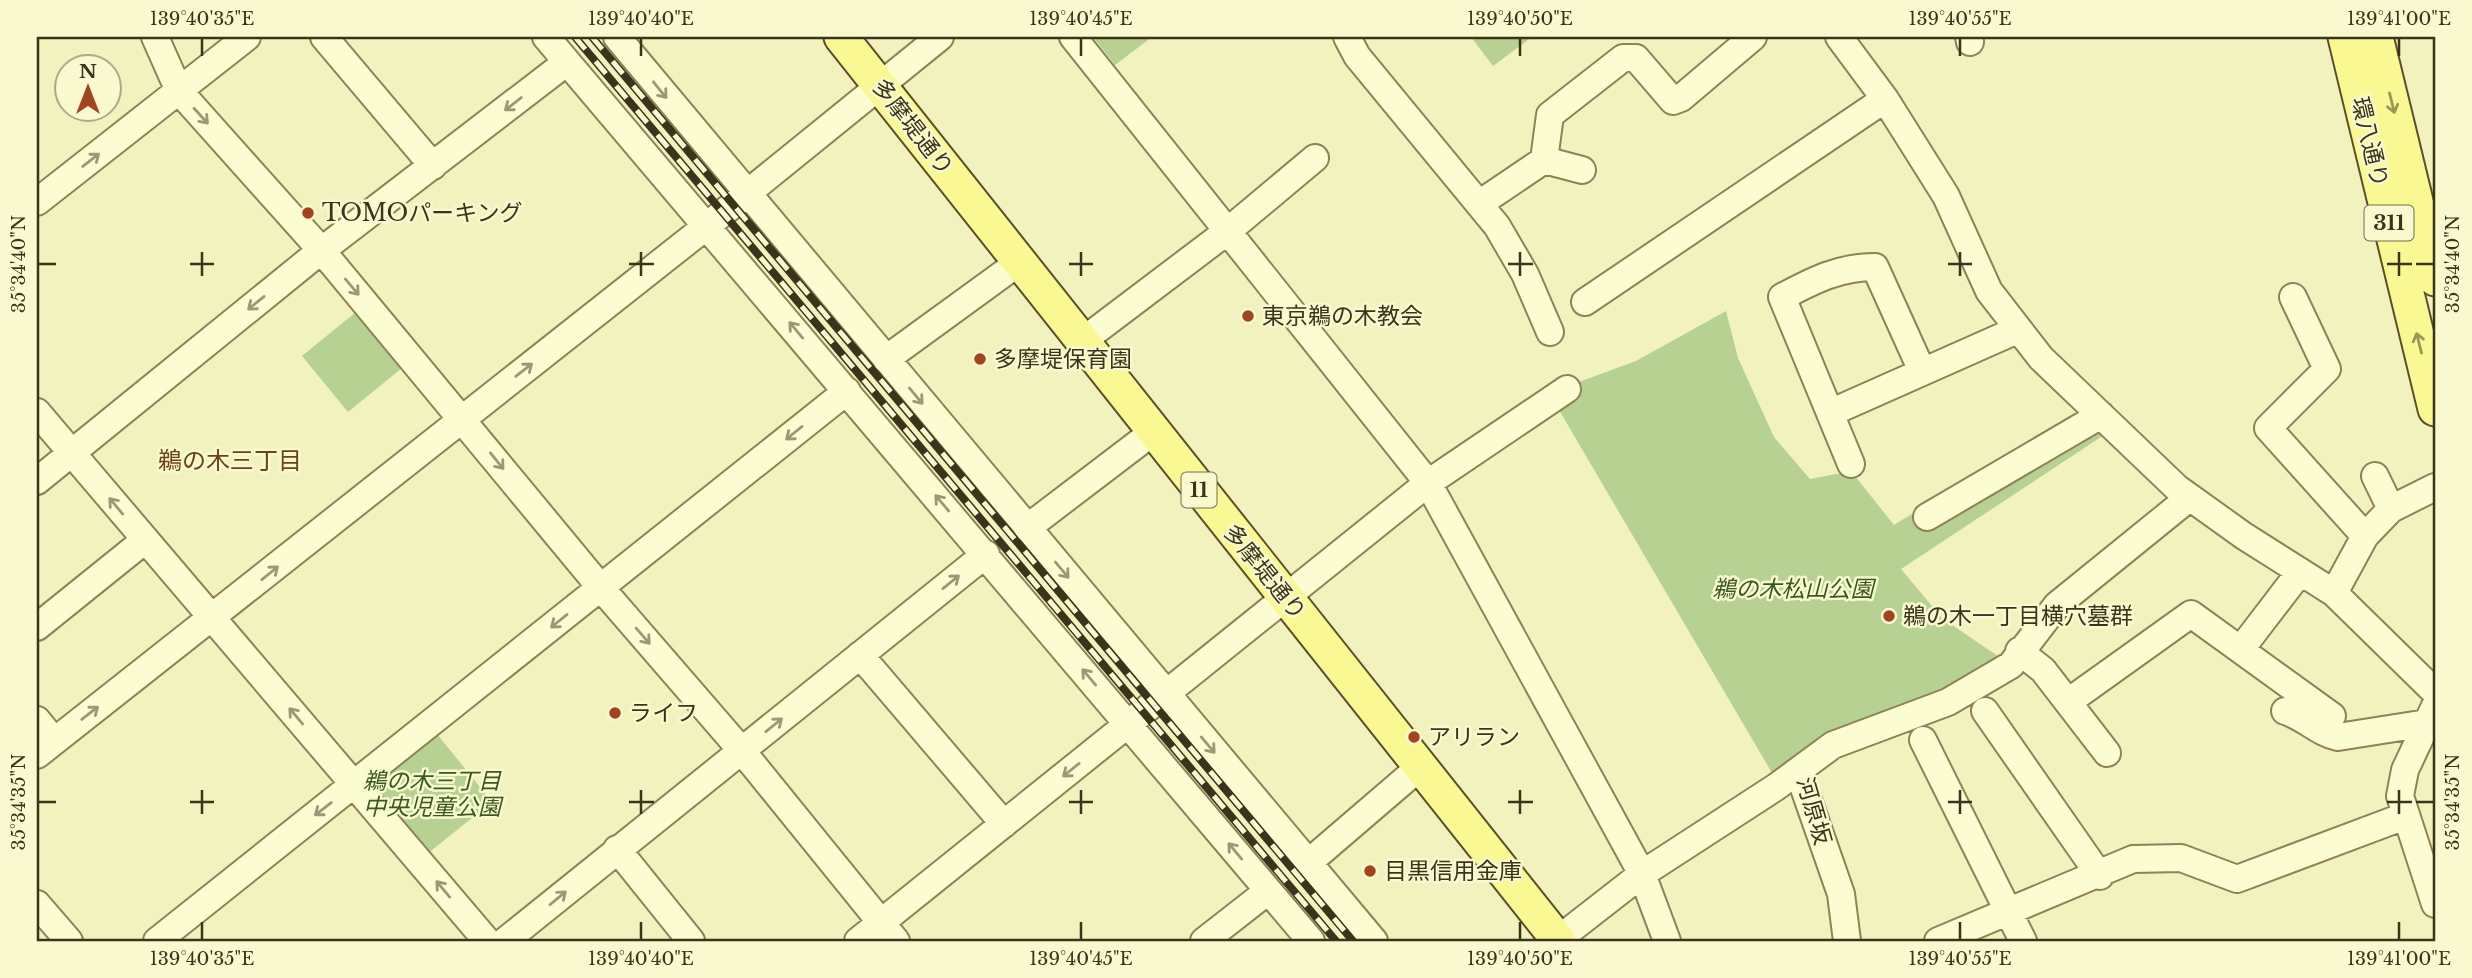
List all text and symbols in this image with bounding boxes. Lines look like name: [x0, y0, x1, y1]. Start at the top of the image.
text: 139°40'35"E: [150, 8, 254, 30]
text: 139°40'40"E: [588, 8, 694, 30]
text: 139°40'45"E: [1029, 8, 1133, 30]
text: 139°40'50"E: [1467, 8, 1573, 30]
text: 139°40'55"E: [1908, 8, 2012, 30]
text: 139°41'00"E: [2347, 8, 2451, 30]
north arrow: [52, 52, 122, 122]
text: N: [79, 60, 97, 83]
street label: 多摩堤通り: [867, 73, 959, 181]
one-way arrow: [652, 80, 668, 98]
one-way arrow: [2386, 91, 2399, 114]
street label: 環八通り: [2346, 94, 2394, 190]
one-way arrow: [504, 96, 523, 111]
one-way arrow: [193, 107, 210, 124]
one-way arrow: [81, 153, 99, 168]
place label: TOMOパーキング: [322, 199, 523, 227]
marker: TOMOパーキング: [300, 205, 316, 221]
road number: 311: [2364, 206, 2414, 241]
text: 35°34'40"N: [8, 215, 30, 313]
text: 35°34'40"N: [2442, 215, 2464, 313]
one-way arrow: [344, 277, 359, 295]
one-way arrow: [248, 296, 266, 311]
place label: 東京鵜の木教会: [1262, 302, 1423, 330]
marker: 東京鵜の木教会: [1240, 308, 1256, 324]
one-way arrow: [788, 321, 803, 339]
one-way arrow: [2412, 332, 2425, 355]
place label: 多摩堤保育園: [994, 345, 1132, 373]
marker: 多摩堤保育園: [972, 351, 988, 367]
one-way arrow: [515, 362, 533, 378]
one-way arrow: [908, 386, 924, 404]
one-way arrow: [785, 426, 803, 441]
district label: 鵜の木三丁目: [158, 446, 302, 475]
one-way arrow: [489, 452, 505, 470]
road number: 11: [1182, 472, 1216, 508]
one-way arrow: [935, 495, 950, 513]
one-way arrow: [108, 497, 124, 515]
street label: 多摩堤通り: [1218, 519, 1312, 625]
one-way arrow: [1054, 561, 1070, 579]
one-way arrow: [260, 565, 278, 580]
one-way arrow: [941, 575, 959, 590]
park label: 鵜の木松山公園: [1713, 575, 1877, 603]
place label: 鵜の木一丁目横穴墓群: [1903, 602, 2133, 630]
marker: 鵜の木一丁目横穴墓群: [1881, 608, 1897, 624]
one-way arrow: [550, 614, 568, 629]
one-way arrow: [635, 627, 651, 645]
one-way arrow: [1081, 669, 1097, 687]
place label: ライフ: [629, 699, 698, 727]
one-way arrow: [81, 705, 99, 720]
marker: ライフ: [607, 705, 623, 721]
one-way arrow: [288, 707, 304, 725]
one-way arrow: [764, 717, 782, 733]
place label: アリラン: [1428, 723, 1520, 751]
marker: アリラン: [1406, 729, 1422, 745]
one-way arrow: [1200, 735, 1216, 753]
text: 35°34'35"N: [8, 754, 30, 850]
text: 35°34'35"N: [2442, 754, 2464, 850]
one-way arrow: [1063, 763, 1081, 778]
park label: 鵜の木三丁目 中央児童公園: [363, 767, 504, 821]
street label: 河原坂: [1791, 774, 1837, 848]
one-way arrow: [315, 802, 333, 817]
one-way arrow: [1227, 843, 1243, 861]
place label: 目黒信用金庫: [1384, 857, 1522, 885]
marker: 目黒信用金庫: [1362, 863, 1378, 879]
one-way arrow: [435, 881, 451, 899]
one-way arrow: [549, 890, 567, 906]
text: 139°40'35"E: [150, 948, 254, 970]
text: 139°40'40"E: [588, 948, 694, 970]
text: 139°40'45"E: [1029, 948, 1133, 970]
text: 139°40'50"E: [1467, 948, 1573, 970]
text: 139°40'55"E: [1908, 948, 2012, 970]
text: 139°41'00"E: [2347, 948, 2451, 970]

